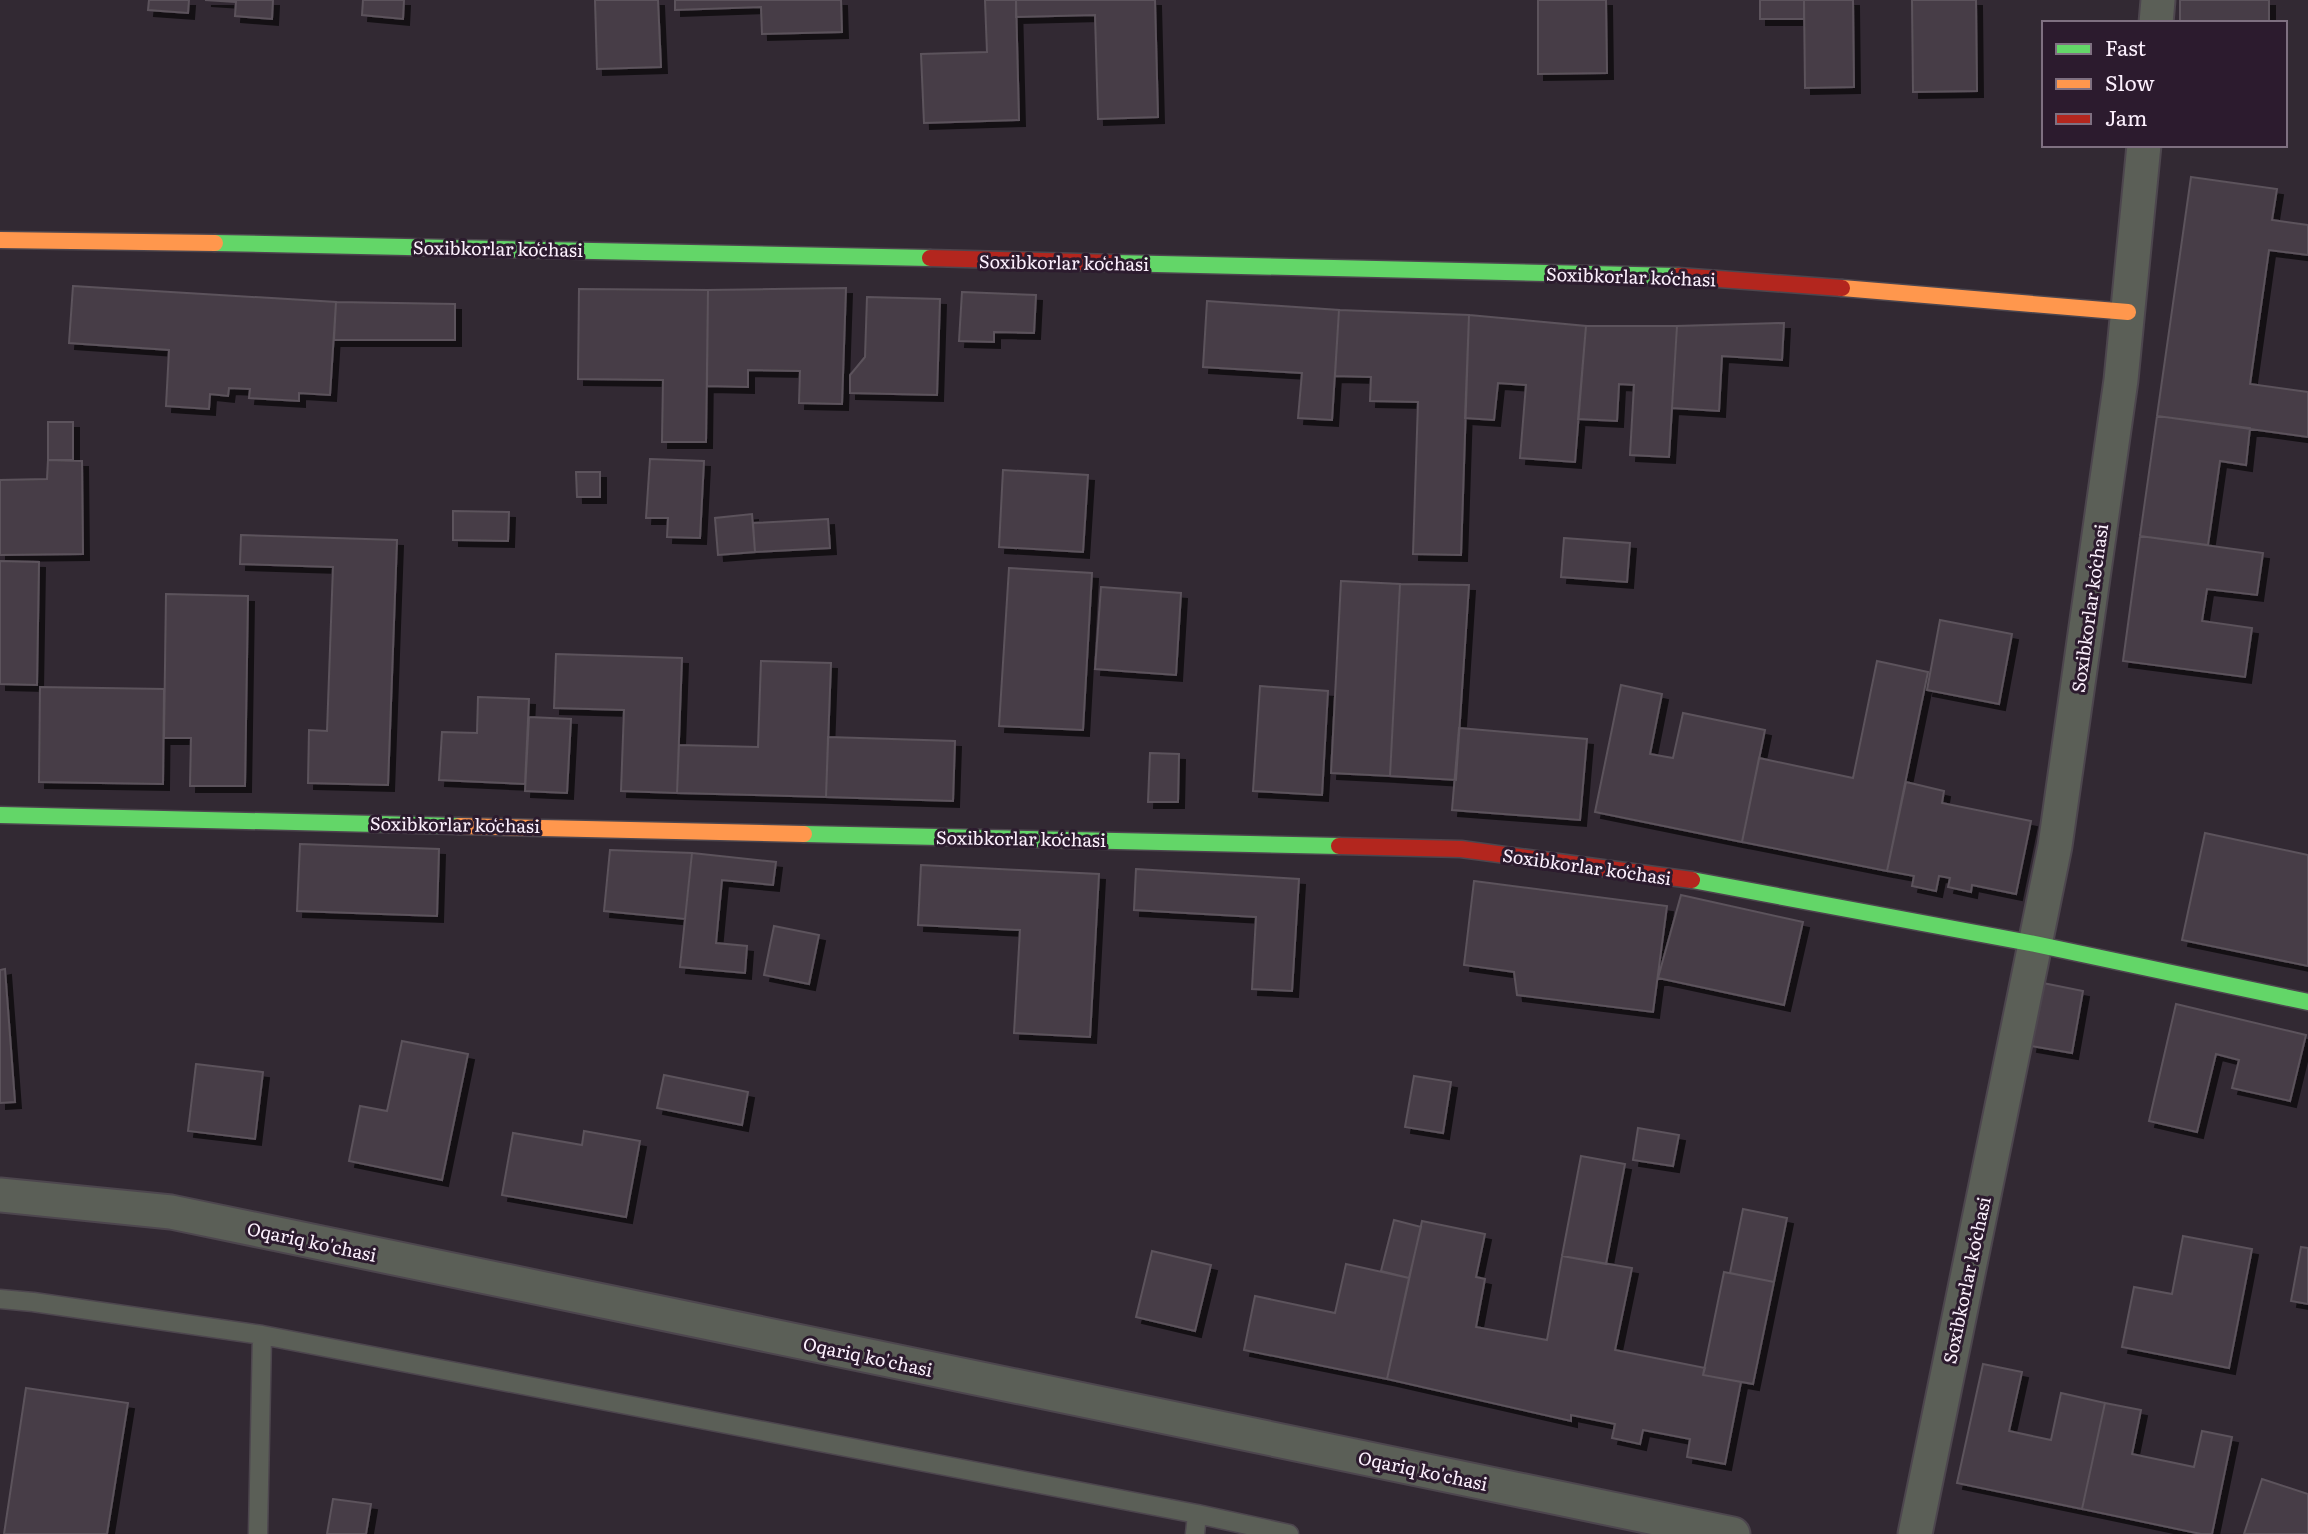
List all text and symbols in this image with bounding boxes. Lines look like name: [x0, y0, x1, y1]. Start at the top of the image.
legend: [2042, 21, 2287, 147]
text: Fast: [2105, 31, 2146, 62]
text: Slow: [2105, 66, 2155, 97]
text: Jam: [2105, 101, 2147, 132]
street label: Soxibkorlar koʻchasi: [413, 233, 583, 263]
street label: Soxibkorlar koʻchasi: [979, 247, 1149, 277]
street label: Soxibkorlar koʻchasi: [1545, 260, 1717, 292]
street label: Soxibkorlar koʻchasi: [2064, 522, 2114, 694]
street label: Soxibkorlar koʻchasi: [370, 809, 540, 839]
street label: Soxibkorlar koʻchasi: [936, 823, 1106, 853]
street label: Soxibkorlar koʻchasi: [1501, 841, 1673, 891]
street label: Soxibkorlar koʻchasi: [1935, 1194, 1997, 1366]
street label: Oqariq ko'chasi: [245, 1214, 379, 1268]
street label: Oqariq ko'chasi: [801, 1329, 935, 1383]
street label: Oqariq ko'chasi: [1356, 1443, 1490, 1497]

